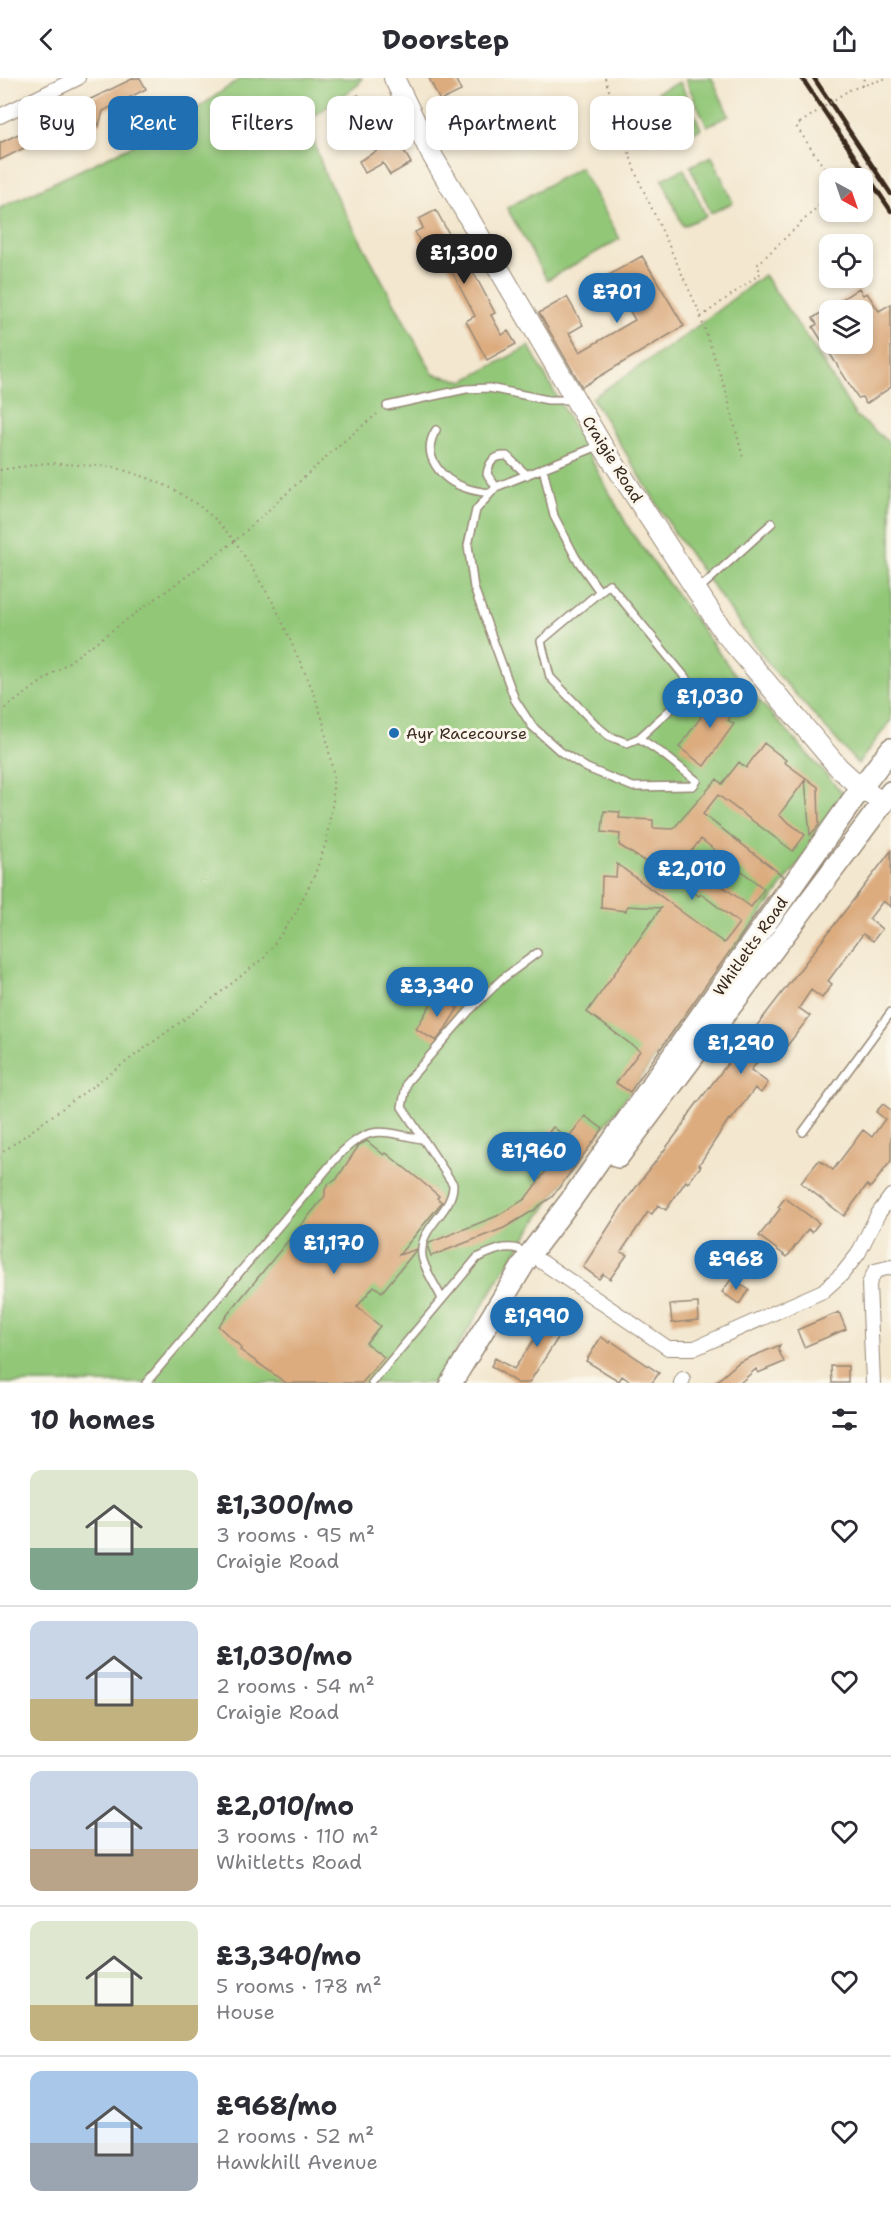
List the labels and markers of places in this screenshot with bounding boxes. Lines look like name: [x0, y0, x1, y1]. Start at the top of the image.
pin: £1,300: [415, 234, 513, 285]
pin: £701: [581, 273, 653, 324]
pin: £1,030: [661, 678, 759, 729]
place label: Ayr Racecourse: [406, 723, 527, 744]
marker: Ayr Racecourse: [387, 726, 401, 740]
pin: £2,010: [643, 850, 741, 901]
pin: £3,340: [388, 967, 486, 1018]
pin: £1,290: [692, 1024, 790, 1075]
pin: £1,960: [485, 1132, 583, 1183]
pin: £1,170: [285, 1224, 383, 1275]
pin: £968: [700, 1240, 772, 1291]
pin: £1,990: [488, 1297, 586, 1348]

